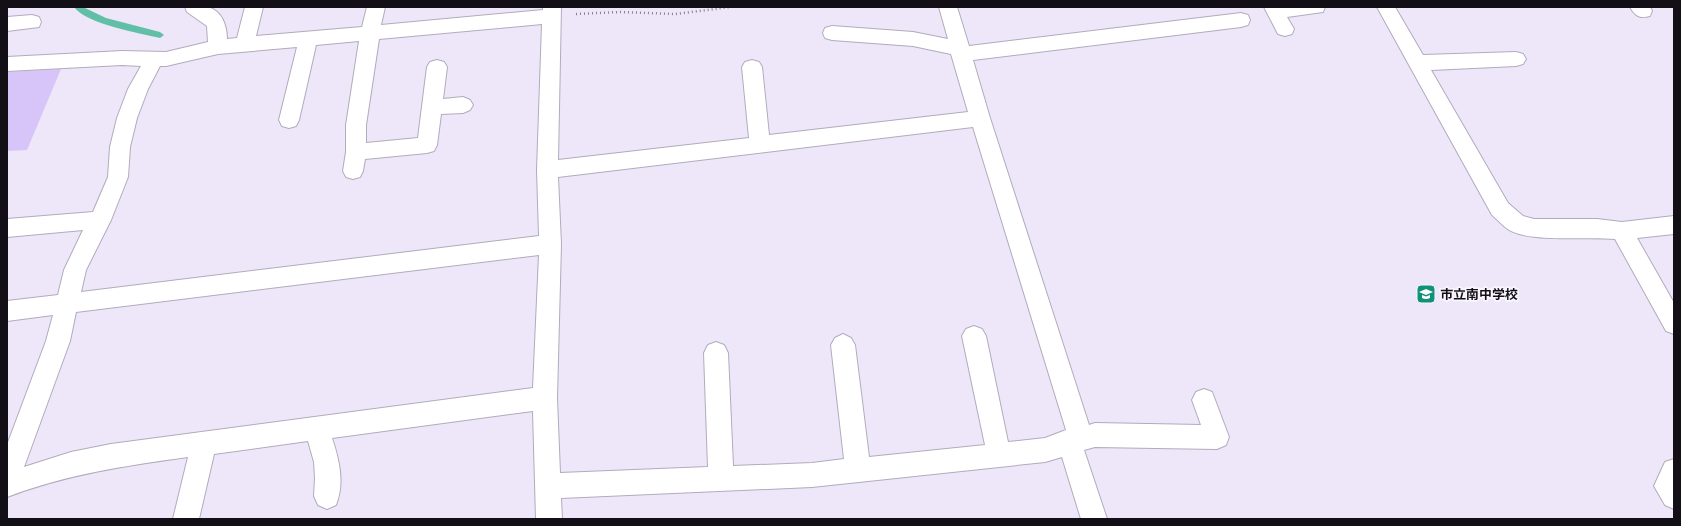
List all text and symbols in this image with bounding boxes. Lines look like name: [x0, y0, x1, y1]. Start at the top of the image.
school or university icon: 市立南中学校: [1415, 283, 1437, 305]
place label: 市立南中学校: [1440, 286, 1518, 303]

